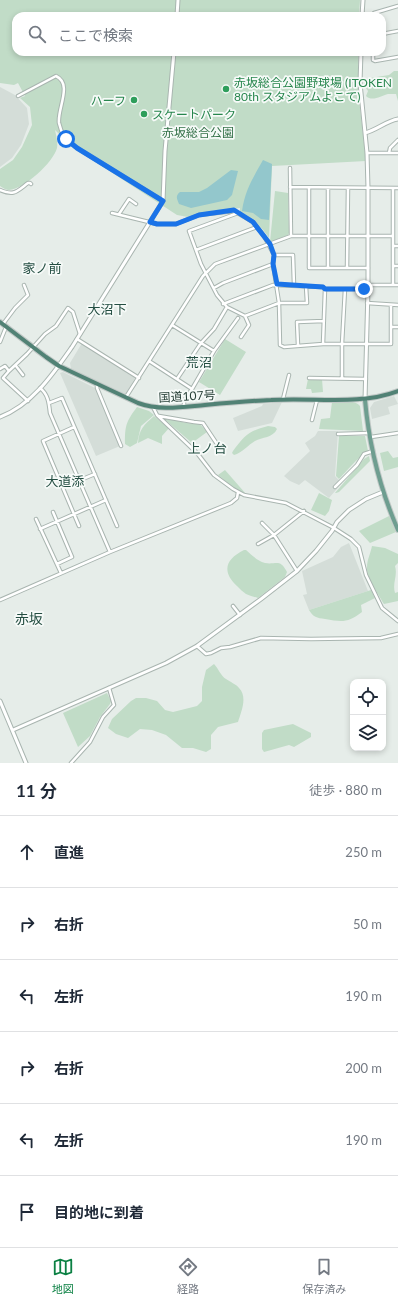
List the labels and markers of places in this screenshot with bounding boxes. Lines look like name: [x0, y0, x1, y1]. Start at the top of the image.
place label: 赤坂総合公園野球場 (ITOKEN 80th スタジアムよこて): [234, 75, 392, 104]
marker: 赤坂総合公園野球場 (ITOKEN 80th スタジアムよこて): [221, 84, 231, 94]
place label: ハーフ: [91, 93, 126, 108]
marker: ハーフ: [129, 95, 139, 105]
place label: スケートパーク: [152, 107, 236, 122]
marker: スケートパーク: [139, 109, 149, 119]

